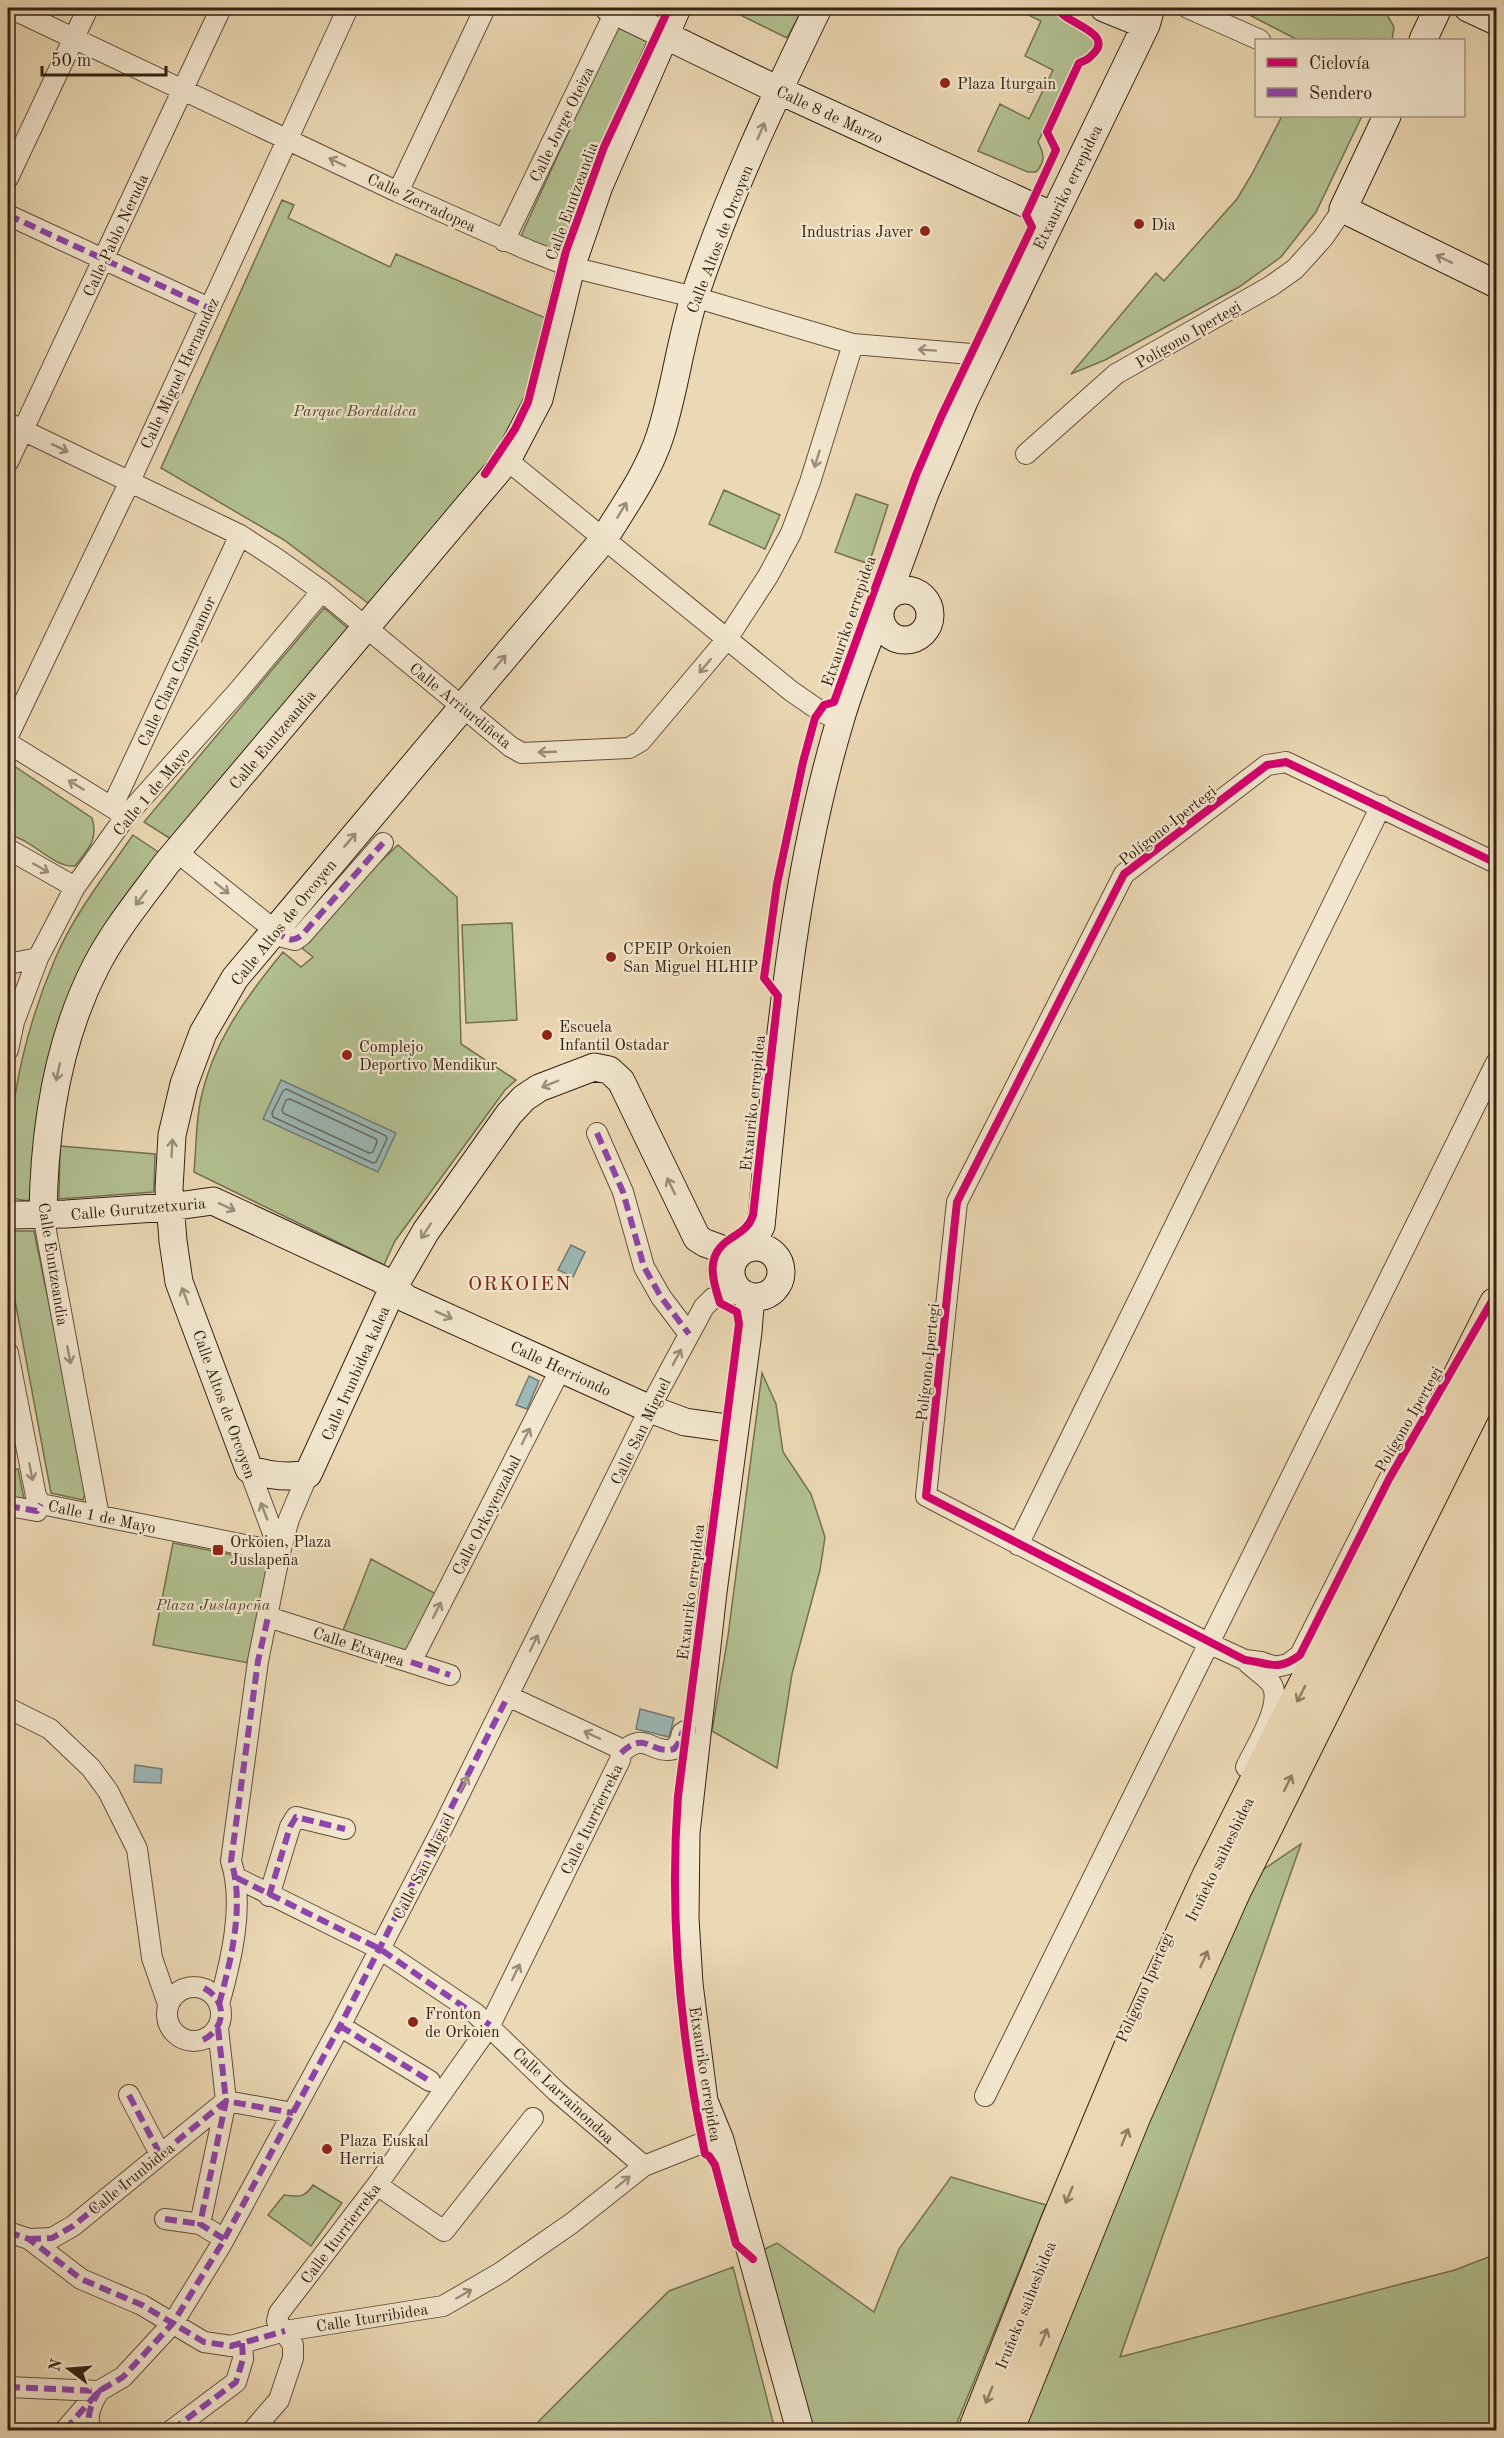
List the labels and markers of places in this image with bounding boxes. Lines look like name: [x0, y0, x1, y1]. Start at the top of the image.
marker: Plaza Iturgain: [938, 76, 952, 90]
place label: Plaza Iturgain: [957, 77, 1056, 93]
marker: Dia: [1132, 217, 1146, 231]
place label: Dia: [1151, 218, 1176, 234]
marker: Industrias Javer: [918, 224, 932, 238]
place label: Industrias Javer: [801, 225, 913, 241]
place label: CPEIP Orkoien San Miguel HLHIP: [623, 942, 758, 976]
marker: CPEIP Orkoien San Miguel HLHIP: [604, 950, 618, 964]
place label: Escuela Infantil Ostadar: [559, 1020, 669, 1054]
marker: Escuela Infantil Ostadar: [540, 1028, 554, 1042]
place label: Complejo Deportivo Mendikur: [359, 1040, 498, 1074]
marker: Complejo Deportivo Mendikur: [340, 1048, 354, 1062]
place label: Orkoien, Plaza Juslapeña: [230, 1535, 331, 1569]
marker: Orkoien, Plaza Juslapeña: [211, 1543, 225, 1557]
place label: Fronton de Orkoien: [425, 2007, 500, 2041]
marker: Fronton de Orkoien: [406, 2015, 420, 2029]
place label: Plaza Euskal Herria: [339, 2134, 429, 2168]
marker: Plaza Euskal Herria: [320, 2142, 334, 2156]

